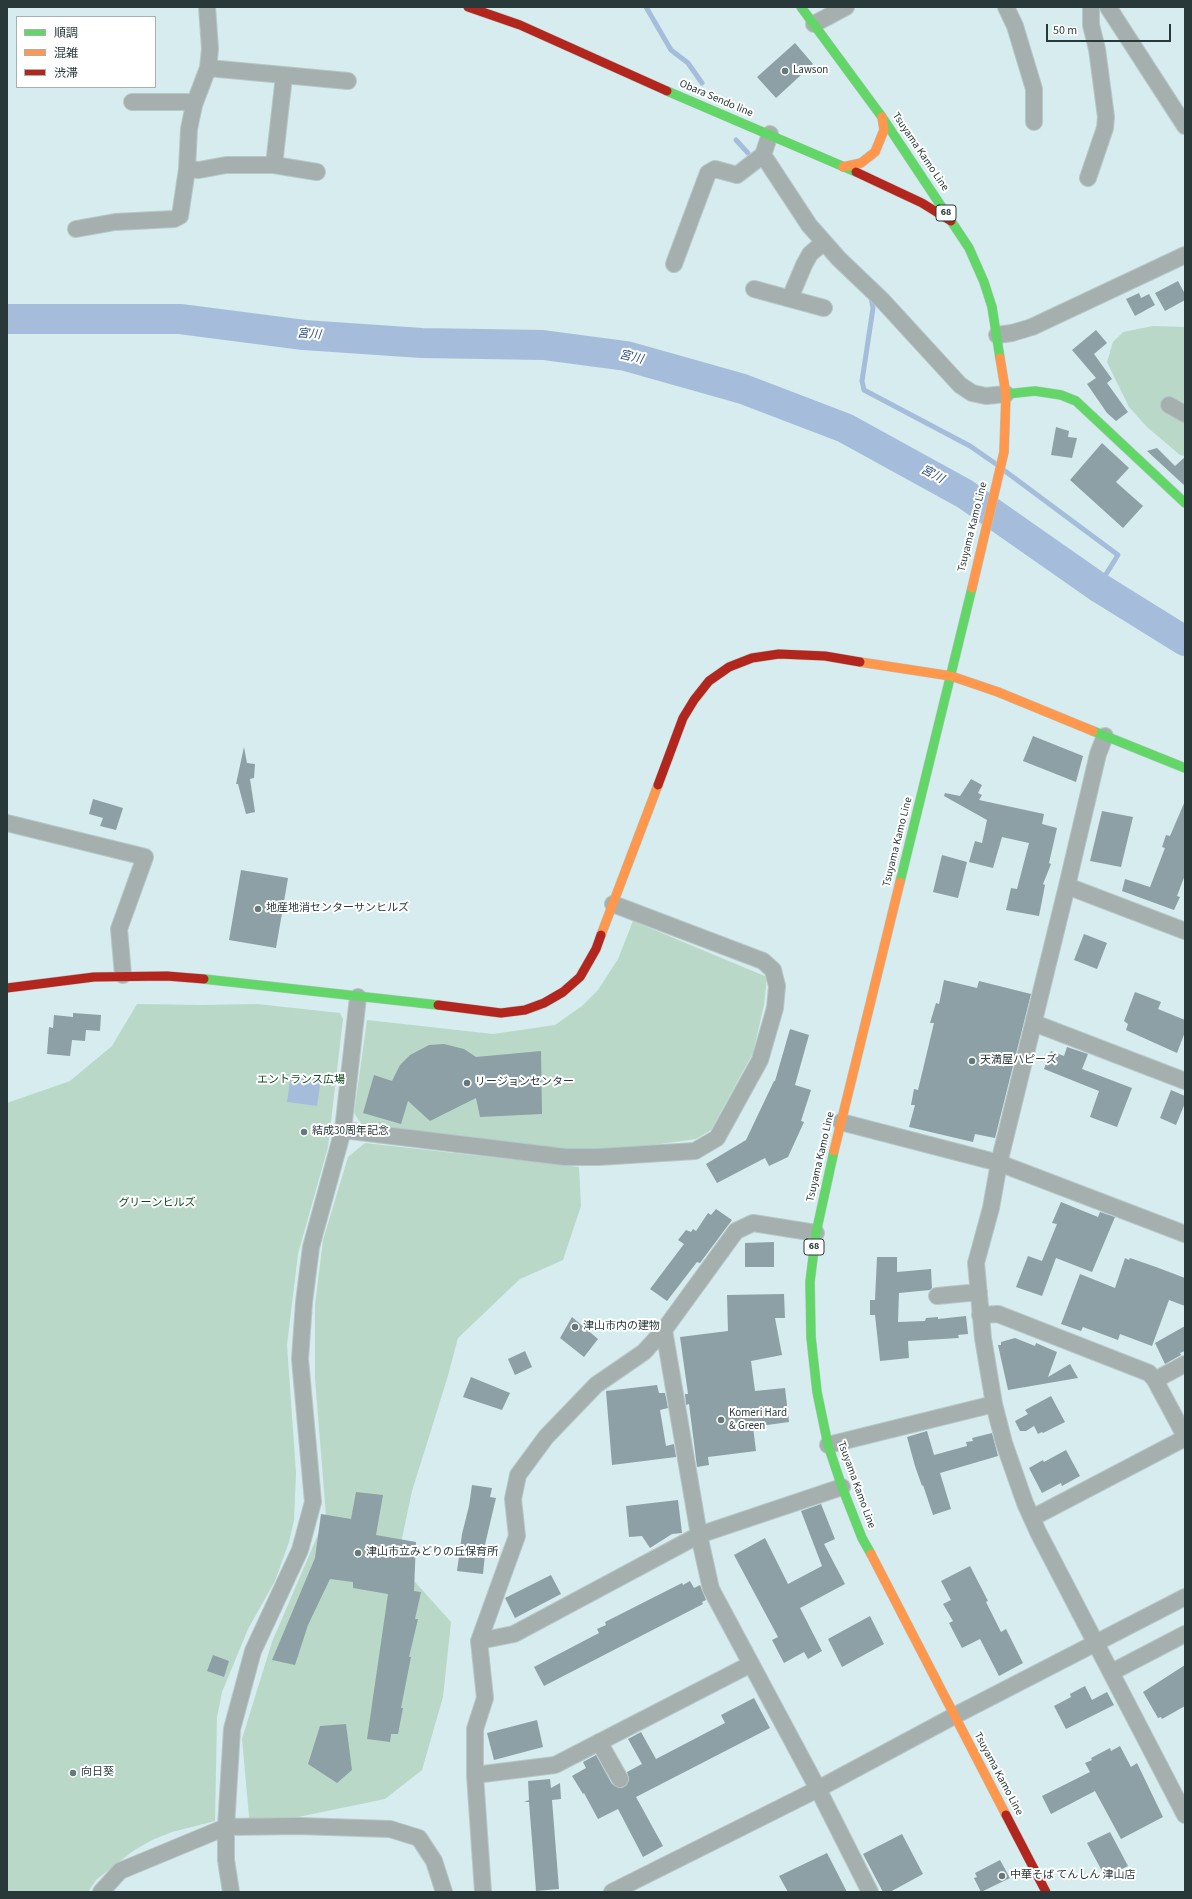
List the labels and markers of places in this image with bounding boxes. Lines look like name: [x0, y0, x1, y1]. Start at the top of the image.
place label: Lawson: [793, 64, 828, 78]
marker: Lawson: [780, 66, 790, 76]
place label: 地産地消センターサンヒルズ: [266, 902, 409, 916]
marker: 地産地消センターサンヒルズ: [253, 904, 263, 914]
place label: 天満屋ハピーズ: [980, 1054, 1057, 1068]
marker: 天満屋ハピーズ: [967, 1056, 977, 1066]
place label: リージョンセンター: [475, 1076, 574, 1090]
marker: リージョンセンター: [462, 1078, 472, 1088]
place label: 結成30周年記念: [312, 1125, 389, 1139]
marker: 結成30周年記念: [299, 1127, 309, 1137]
place label: 津山市内の建物: [583, 1320, 660, 1334]
marker: 津山市内の建物: [570, 1322, 580, 1332]
place label: Komeri Hard & Green: [729, 1407, 787, 1433]
marker: Komeri Hard & Green: [716, 1415, 726, 1425]
place label: 津山市立みどりの丘保育所: [366, 1546, 498, 1560]
marker: 津山市立みどりの丘保育所: [353, 1548, 363, 1558]
place label: 向日葵: [81, 1766, 114, 1780]
marker: 向日葵: [68, 1768, 78, 1778]
place label: 中華そば てんしん 津山店: [1010, 1869, 1135, 1883]
marker: 中華そば てんしん 津山店: [997, 1871, 1007, 1881]

